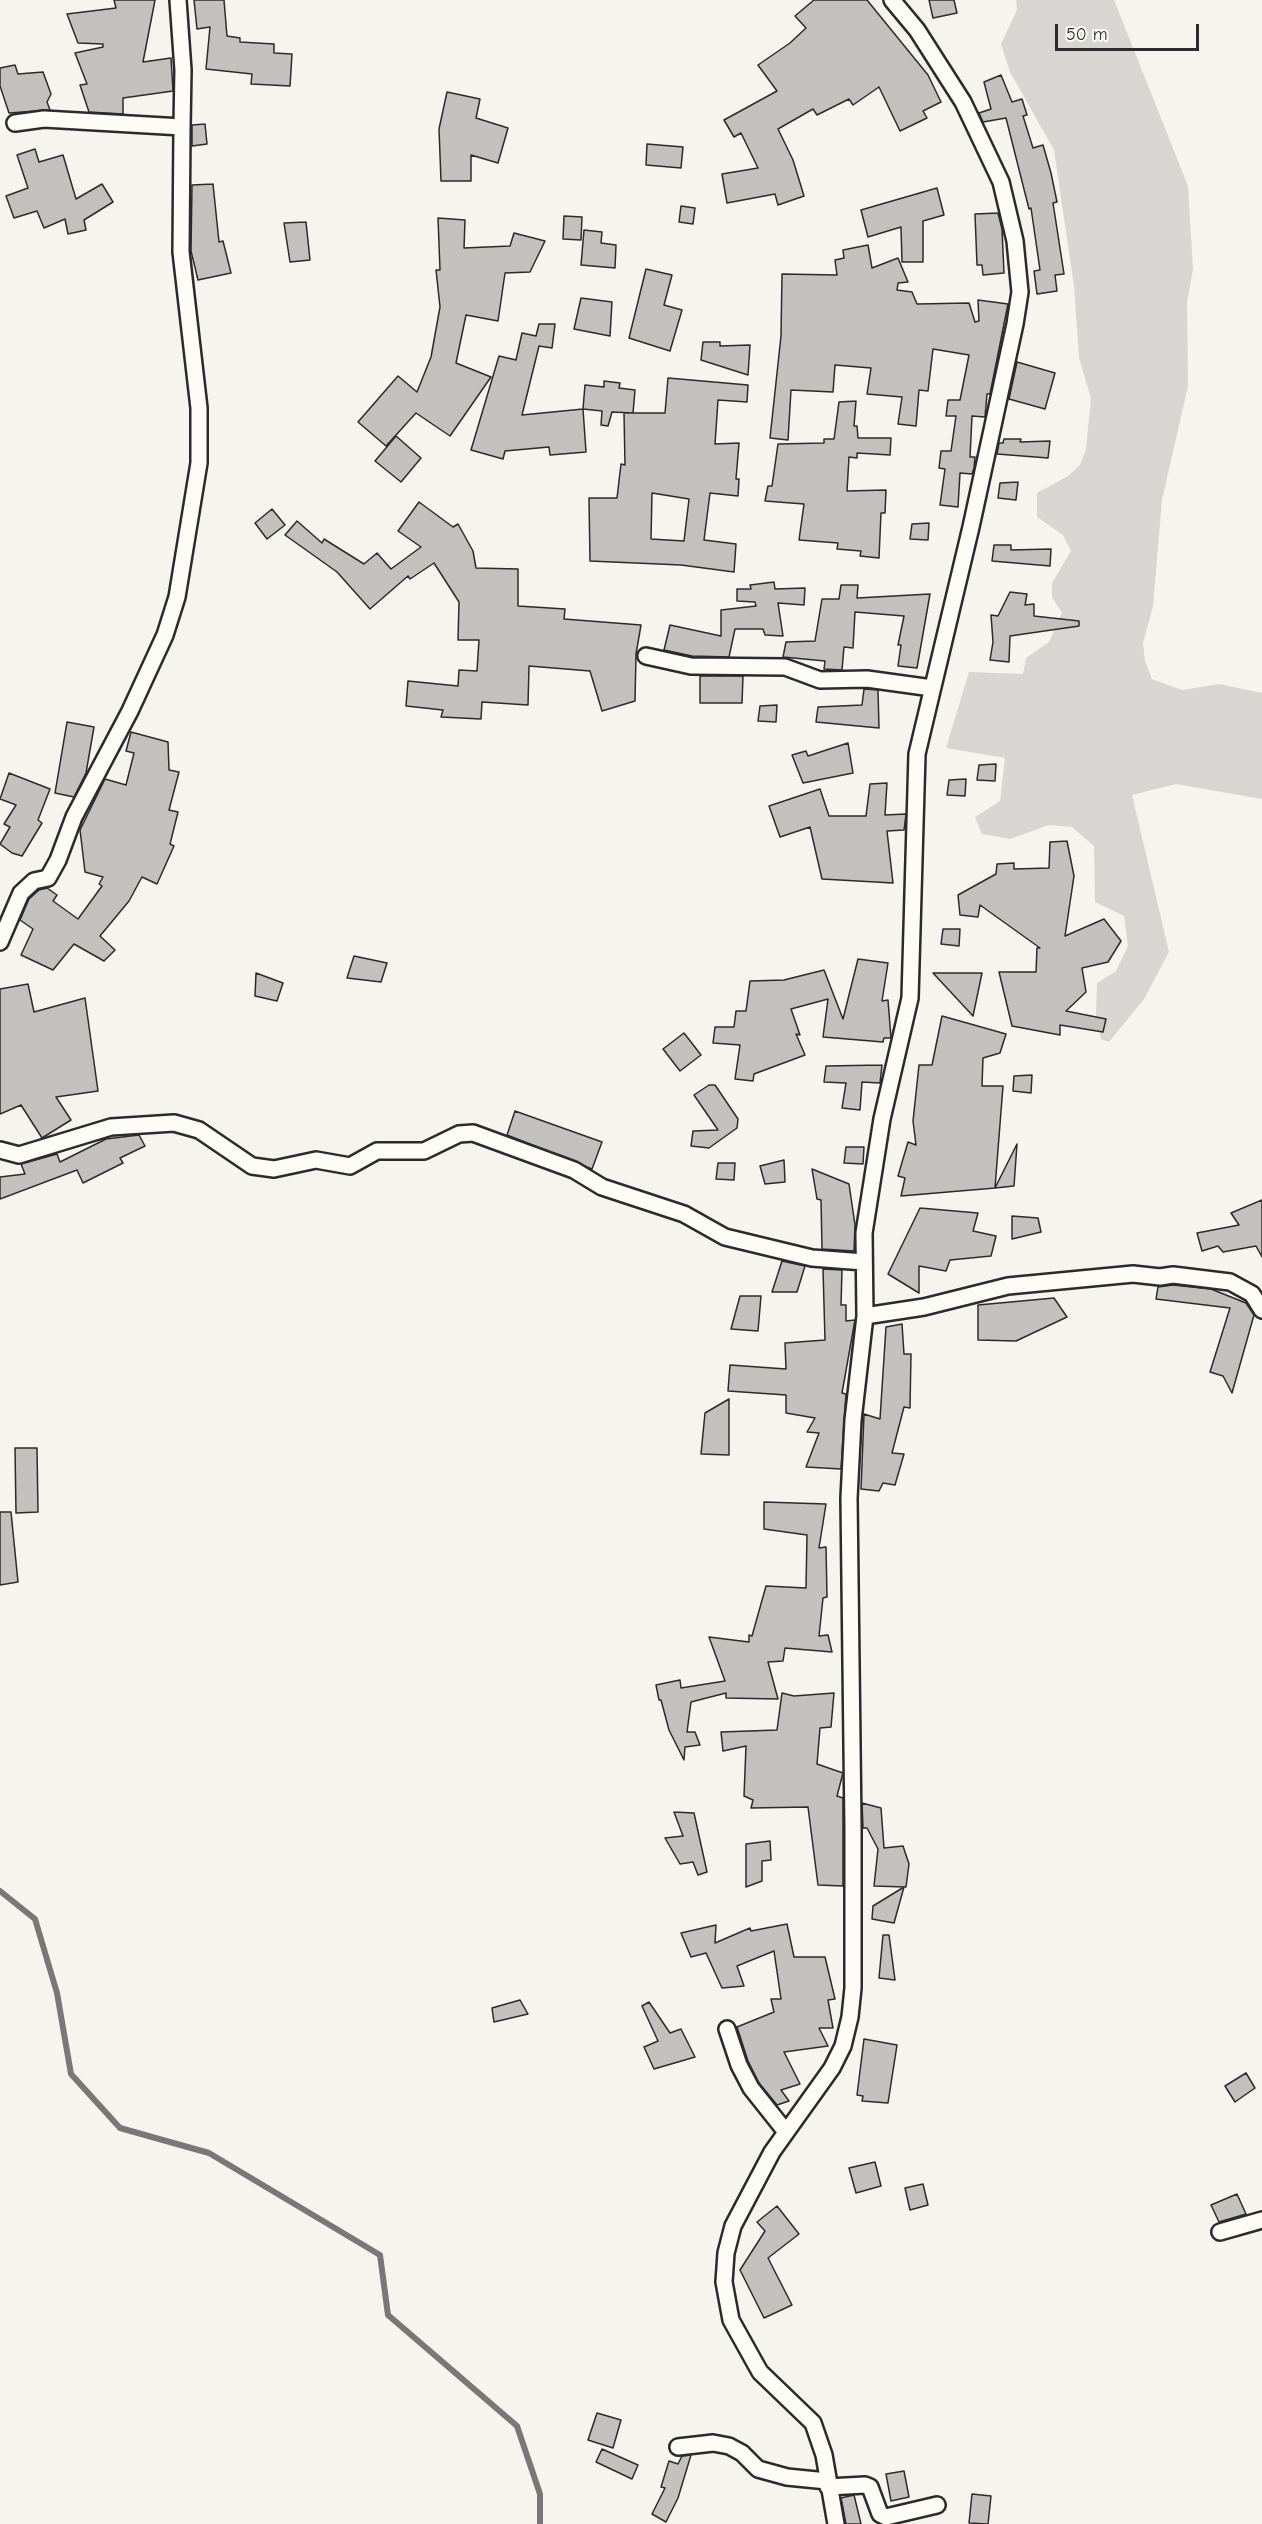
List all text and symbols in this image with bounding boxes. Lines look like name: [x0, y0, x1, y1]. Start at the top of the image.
scale bar: [1058, 12, 1202, 50]
text: 50 m: [1066, 24, 1108, 45]

